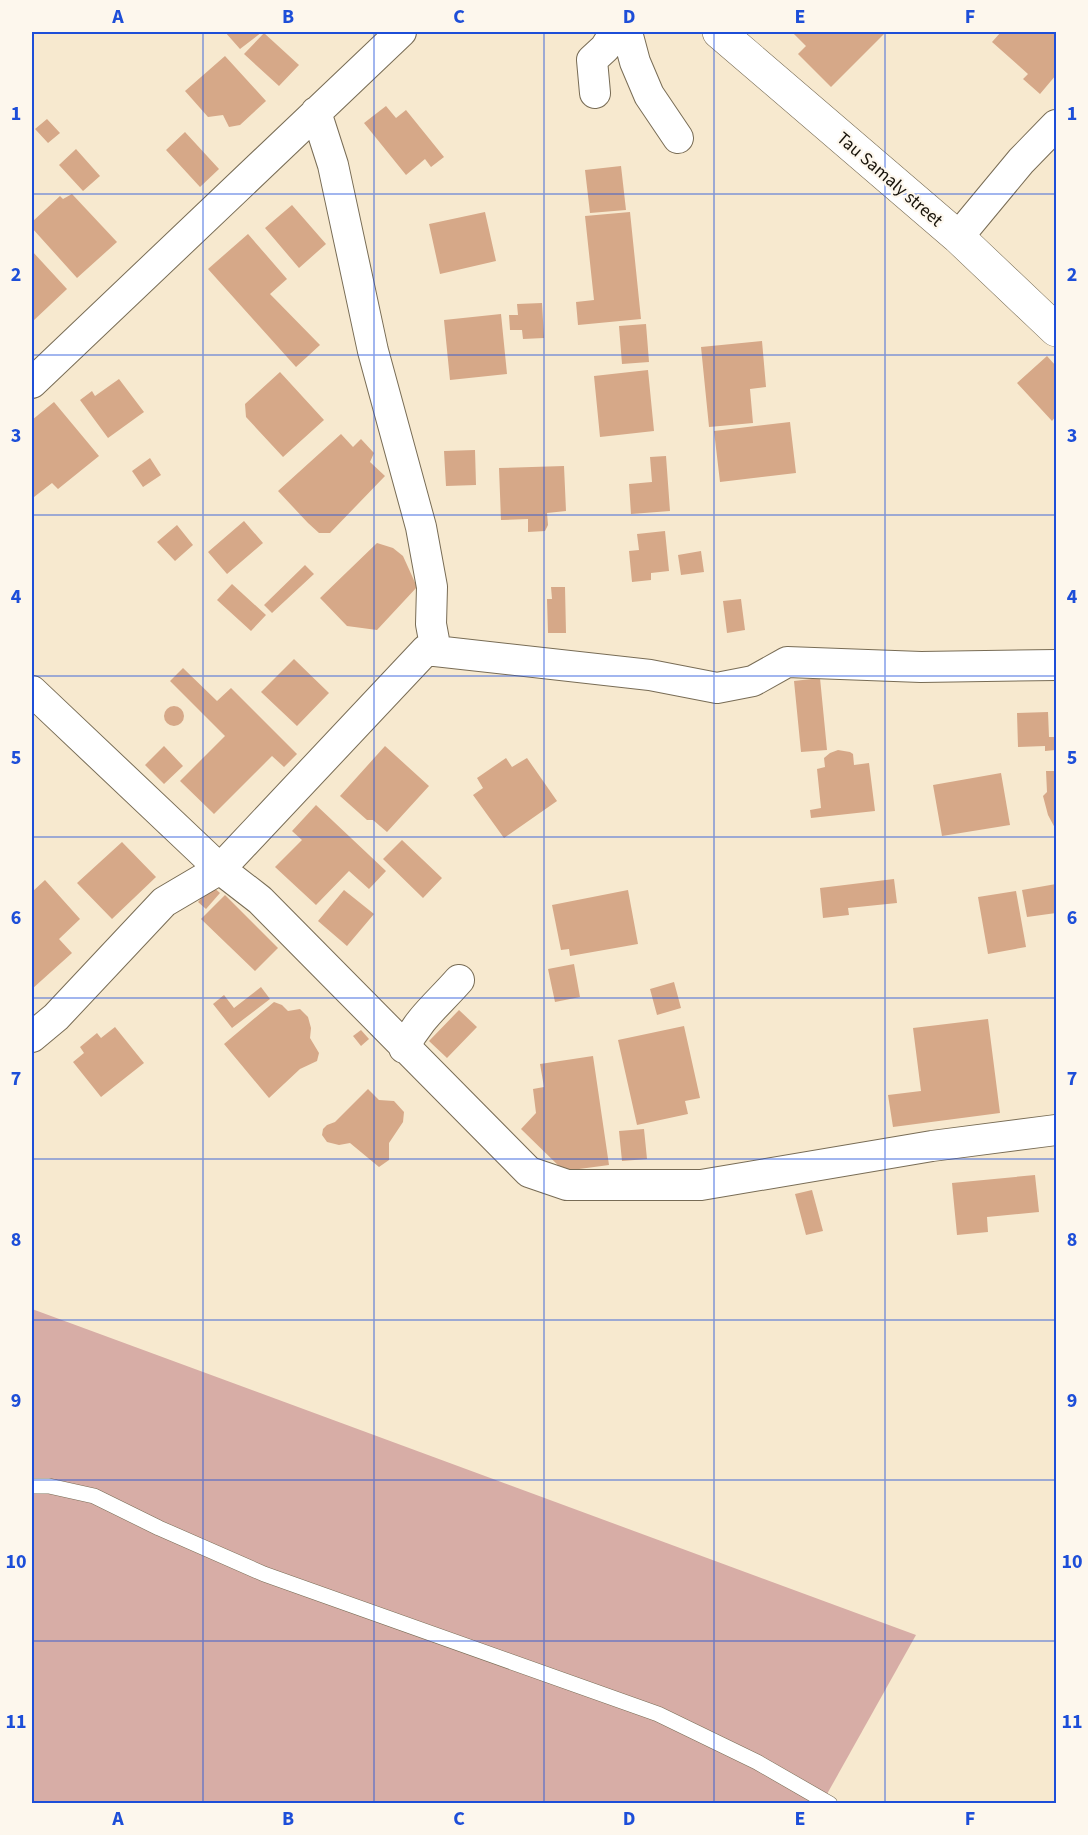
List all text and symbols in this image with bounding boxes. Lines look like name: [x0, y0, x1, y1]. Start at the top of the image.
text: A: [111, 3, 124, 31]
text: B: [282, 3, 294, 31]
text: C: [453, 3, 465, 31]
text: D: [623, 3, 635, 31]
text: E: [795, 3, 805, 31]
text: F: [965, 3, 975, 31]
text: 1: [11, 100, 21, 128]
text: 1: [1067, 100, 1077, 128]
street label: Tau Samaly street: [831, 126, 948, 232]
text: 2: [11, 261, 21, 289]
text: 2: [1067, 261, 1077, 289]
text: 3: [11, 422, 21, 450]
text: 3: [1067, 422, 1077, 450]
text: 4: [11, 583, 22, 611]
text: 4: [1067, 583, 1078, 611]
text: 5: [11, 744, 21, 772]
text: 5: [1067, 744, 1077, 772]
text: 6: [11, 904, 21, 932]
text: 6: [1067, 904, 1077, 932]
text: 7: [11, 1065, 21, 1093]
text: 7: [1067, 1065, 1077, 1093]
text: 8: [11, 1226, 21, 1254]
text: 8: [1067, 1226, 1077, 1254]
text: 9: [11, 1387, 21, 1415]
text: 9: [1067, 1387, 1077, 1415]
text: 10: [5, 1548, 27, 1576]
text: 10: [1061, 1548, 1083, 1576]
text: 11: [5, 1708, 27, 1736]
text: 11: [1061, 1708, 1083, 1736]
text: A: [111, 1805, 124, 1833]
text: B: [282, 1805, 294, 1833]
text: C: [453, 1805, 465, 1833]
text: D: [623, 1805, 635, 1833]
text: E: [795, 1805, 805, 1833]
text: F: [965, 1805, 975, 1833]

